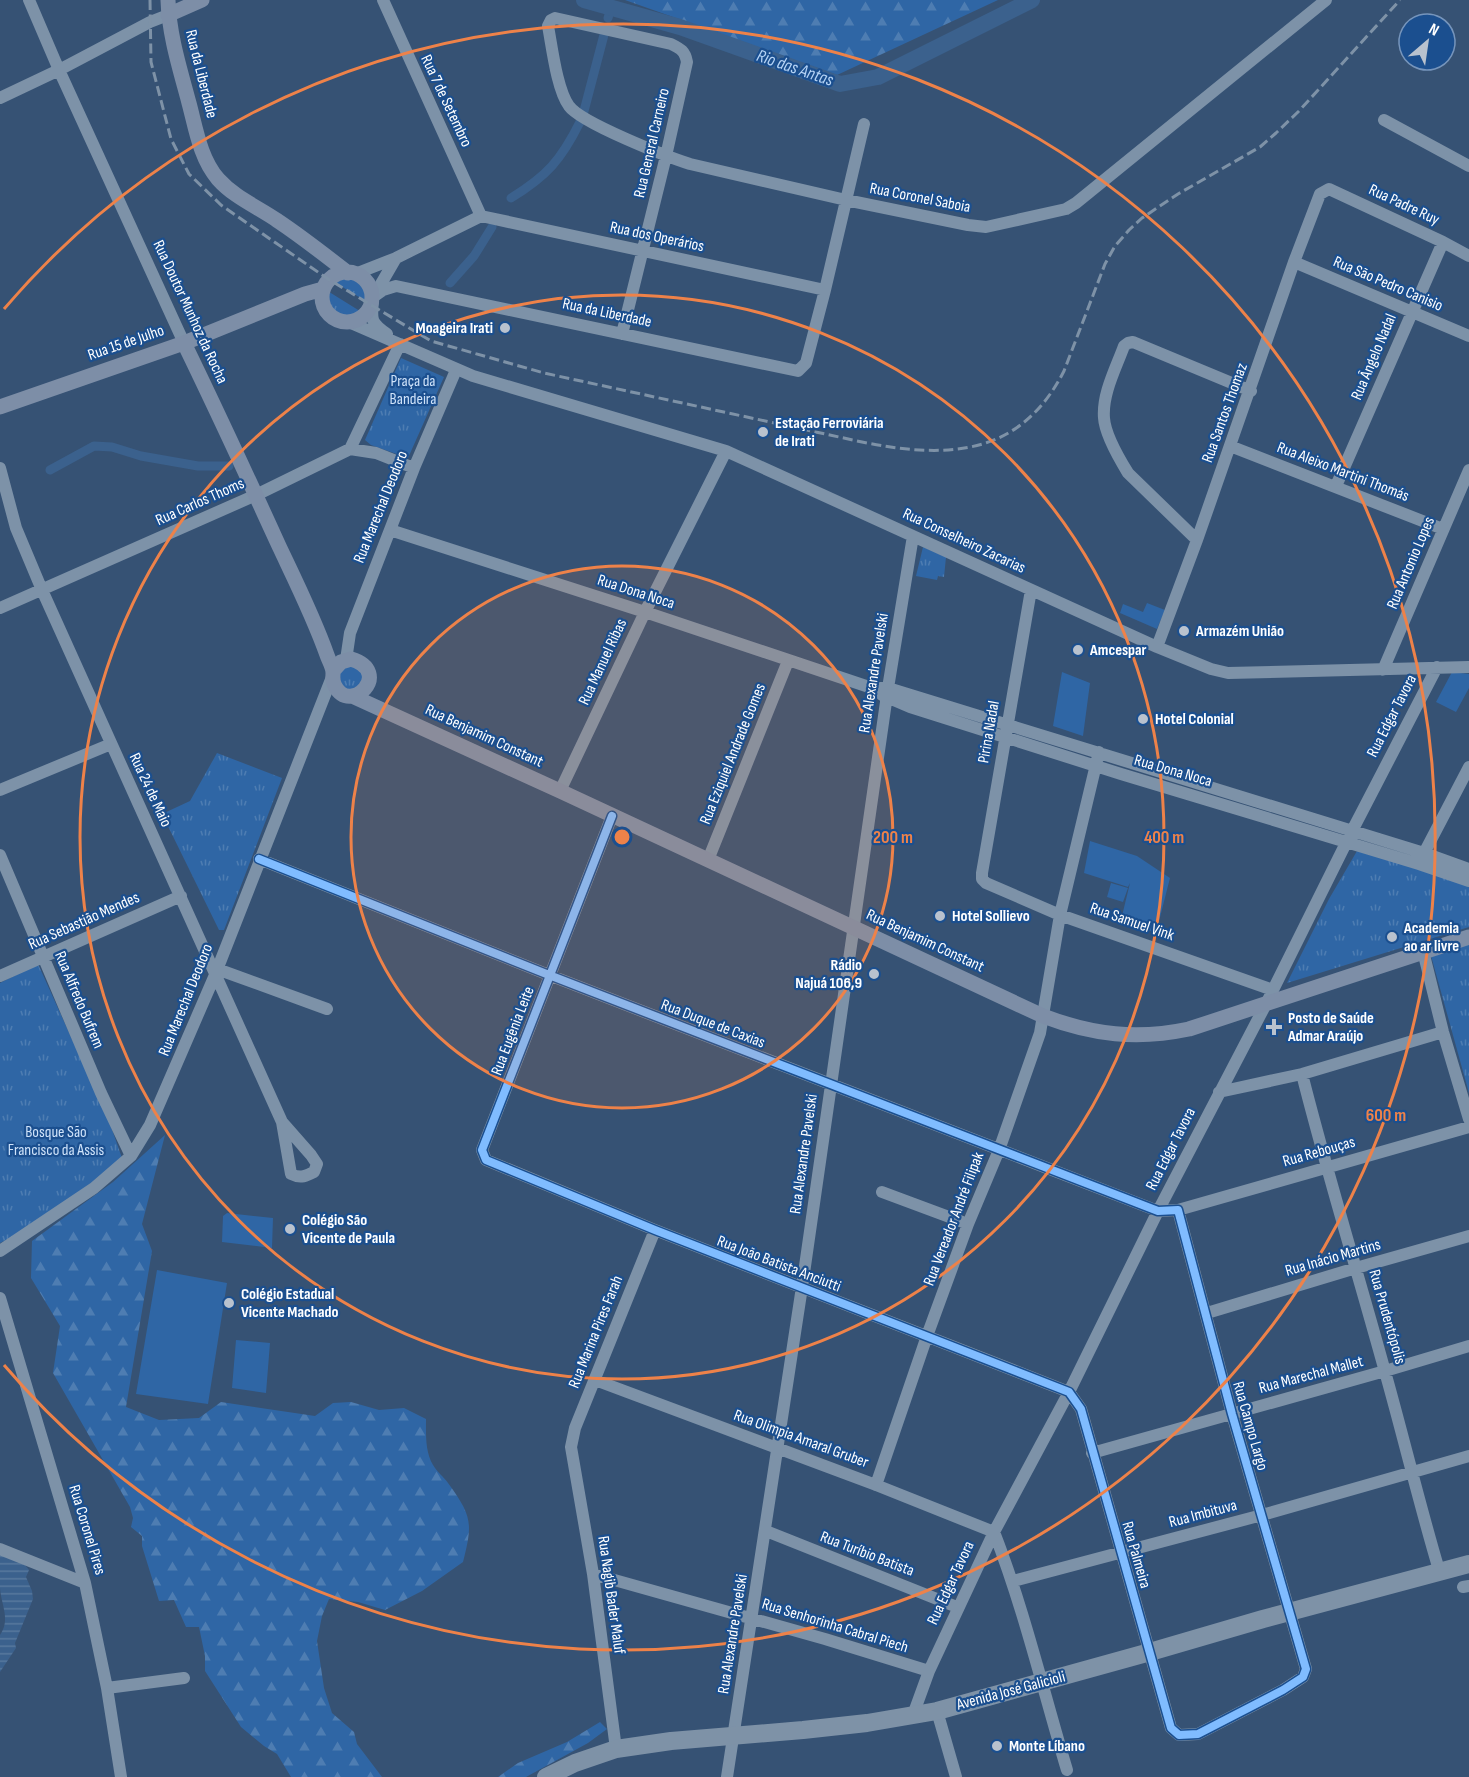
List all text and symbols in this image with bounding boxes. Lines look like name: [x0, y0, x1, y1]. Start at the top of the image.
north arrow: [1397, 12, 1457, 72]
text: N: [1425, 20, 1442, 41]
street label: Rua da Liberdade: [181, 28, 221, 120]
water label: Rio das Antas: [754, 45, 837, 91]
street label: Rua 7 de Setembro: [416, 52, 476, 150]
street label: Rua General Carneiro: [630, 86, 674, 200]
street label: Rua Coronel Saboia: [868, 179, 972, 217]
street label: Rua Padre Ruy: [1366, 180, 1442, 230]
street label: Rua dos Operários: [608, 218, 706, 256]
street label: Rua Doutor Munhoz da Rocha: [148, 237, 232, 387]
street label: Rua São Pedro Canisio: [1330, 252, 1446, 316]
street label: Rua da Liberdade: [561, 294, 653, 332]
street label: Rua Ângelo Nadal: [1347, 311, 1401, 403]
place label: Moageira Irati: [416, 319, 493, 338]
street label: Rua 15 de Julho: [85, 321, 167, 365]
marker: Moageira Irati: [498, 321, 512, 335]
street label: Rua Santos Thomaz: [1198, 360, 1252, 465]
park label: Praça da Bandeira: [390, 372, 436, 409]
place label: Estação Ferroviária de Irati: [775, 414, 883, 451]
marker: Estação Ferroviária de Irati: [756, 425, 770, 439]
street label: Rua Aleixo Martini Thomás: [1274, 438, 1412, 506]
street label: Rua Marechal Deodoro: [350, 448, 412, 566]
street label: Rua Carlos Thoms: [153, 474, 247, 530]
street label: Rua Conselheiro Zacarias: [900, 504, 1029, 578]
street label: Rua Antonio Lopes: [1383, 514, 1439, 612]
street label: Rua Dona Noca: [595, 571, 677, 613]
street label: Rua Alexandre Pavelski: [855, 612, 893, 734]
street label: Rua Manuel Ribas: [575, 616, 631, 708]
place label: Armazém União: [1195, 622, 1284, 641]
marker: Armazém União: [1177, 624, 1191, 638]
place label: Amcespar: [1089, 641, 1147, 660]
marker: Amcespar: [1071, 643, 1085, 657]
street label: Rua Edgar Tavora: [1363, 672, 1421, 760]
street label: Rua Eziquiel Andrade Gomes: [696, 681, 770, 827]
street label: Pirina Nadal: [974, 699, 1004, 765]
street label: Rua Benjamim Constant: [422, 700, 546, 772]
place label: Hotel Colonial: [1155, 710, 1234, 729]
marker: Hotel Colonial: [1136, 712, 1150, 726]
street label: Rua 24 de Maio: [125, 750, 175, 830]
street label: Rua Dona Noca: [1132, 751, 1214, 791]
centre of rings: [612, 827, 632, 847]
text: 200 m: [873, 827, 913, 848]
text: 400 m: [1144, 827, 1184, 848]
street label: Rua Sebastião Mendes: [26, 888, 143, 954]
street label: Rua Samuel Vink: [1087, 899, 1177, 945]
street label: Rua Benjamim Constant: [863, 905, 987, 977]
place label: Hotel Sollievo: [952, 907, 1030, 926]
marker: Hotel Sollievo: [933, 909, 947, 923]
place label: Academia ao ar livre: [1403, 919, 1459, 956]
marker: Academia ao ar livre: [1385, 930, 1399, 944]
street label: Rua Marechal Deodoro: [155, 941, 217, 1059]
street label: Rua Alfredo Bufrem: [50, 949, 108, 1051]
place label: Rádio Najuá 106,9: [795, 956, 862, 993]
marker: Rádio Najuá 106,9: [867, 967, 881, 981]
street label: Rua Eugênia Leite: [487, 984, 539, 1078]
street label: Rua Duque de Caxias: [658, 995, 768, 1053]
place label: Posto de Saúde Admar Araújo: [1287, 1009, 1374, 1046]
marker: Posto de Saúde Admar Araújo: [1265, 1018, 1283, 1036]
street label: Rua Alexandre Pavelski: [786, 1093, 822, 1215]
street label: Rua Edgar Tavora: [1142, 1105, 1200, 1193]
text: 600 m: [1366, 1105, 1406, 1126]
park label: Bosque São Francisco da Assis: [8, 1123, 104, 1160]
street label: Rua Rebouças: [1281, 1133, 1358, 1171]
street label: Rua Vereador André Filipak: [920, 1149, 988, 1289]
place label: Colégio São Vicente de Paula: [302, 1211, 395, 1248]
marker: Colégio São Vicente de Paula: [283, 1222, 297, 1236]
street label: Rua João Batista Anciutti: [714, 1232, 844, 1296]
street label: Rua Inácio Martins: [1283, 1235, 1383, 1281]
street label: Rua Prudentópolis: [1364, 1267, 1410, 1367]
street label: Rua Marina Pires Farah: [565, 1273, 627, 1391]
place label: Colégio Estadual Vicente Machado: [241, 1285, 338, 1322]
marker: Colégio Estadual Vicente Machado: [222, 1296, 236, 1310]
street label: Rua Marechal Mallet: [1257, 1352, 1365, 1398]
street label: Rua Campo Largo: [1228, 1379, 1272, 1473]
street label: Rua Olimpia Amaral Gruber: [731, 1406, 871, 1472]
street label: Rua Coronel Pires: [64, 1483, 110, 1578]
street label: Rua Imbituva: [1167, 1496, 1239, 1532]
street label: Rua Palmeira: [1117, 1519, 1155, 1591]
street label: Rua Turíbio Batista: [817, 1527, 917, 1581]
street label: Rua Nagib Bader Maluf: [593, 1535, 629, 1656]
street label: Rua Edgar Tavora: [923, 1538, 979, 1628]
street label: Rua Alexandre Pavelski: [714, 1573, 752, 1695]
street label: Rua Senhorinha Cabral Piech: [759, 1595, 911, 1657]
street label: Avenida José Galicioli: [954, 1667, 1067, 1715]
place label: Monte Líbano: [1009, 1737, 1085, 1756]
marker: Monte Líbano: [990, 1739, 1004, 1753]

